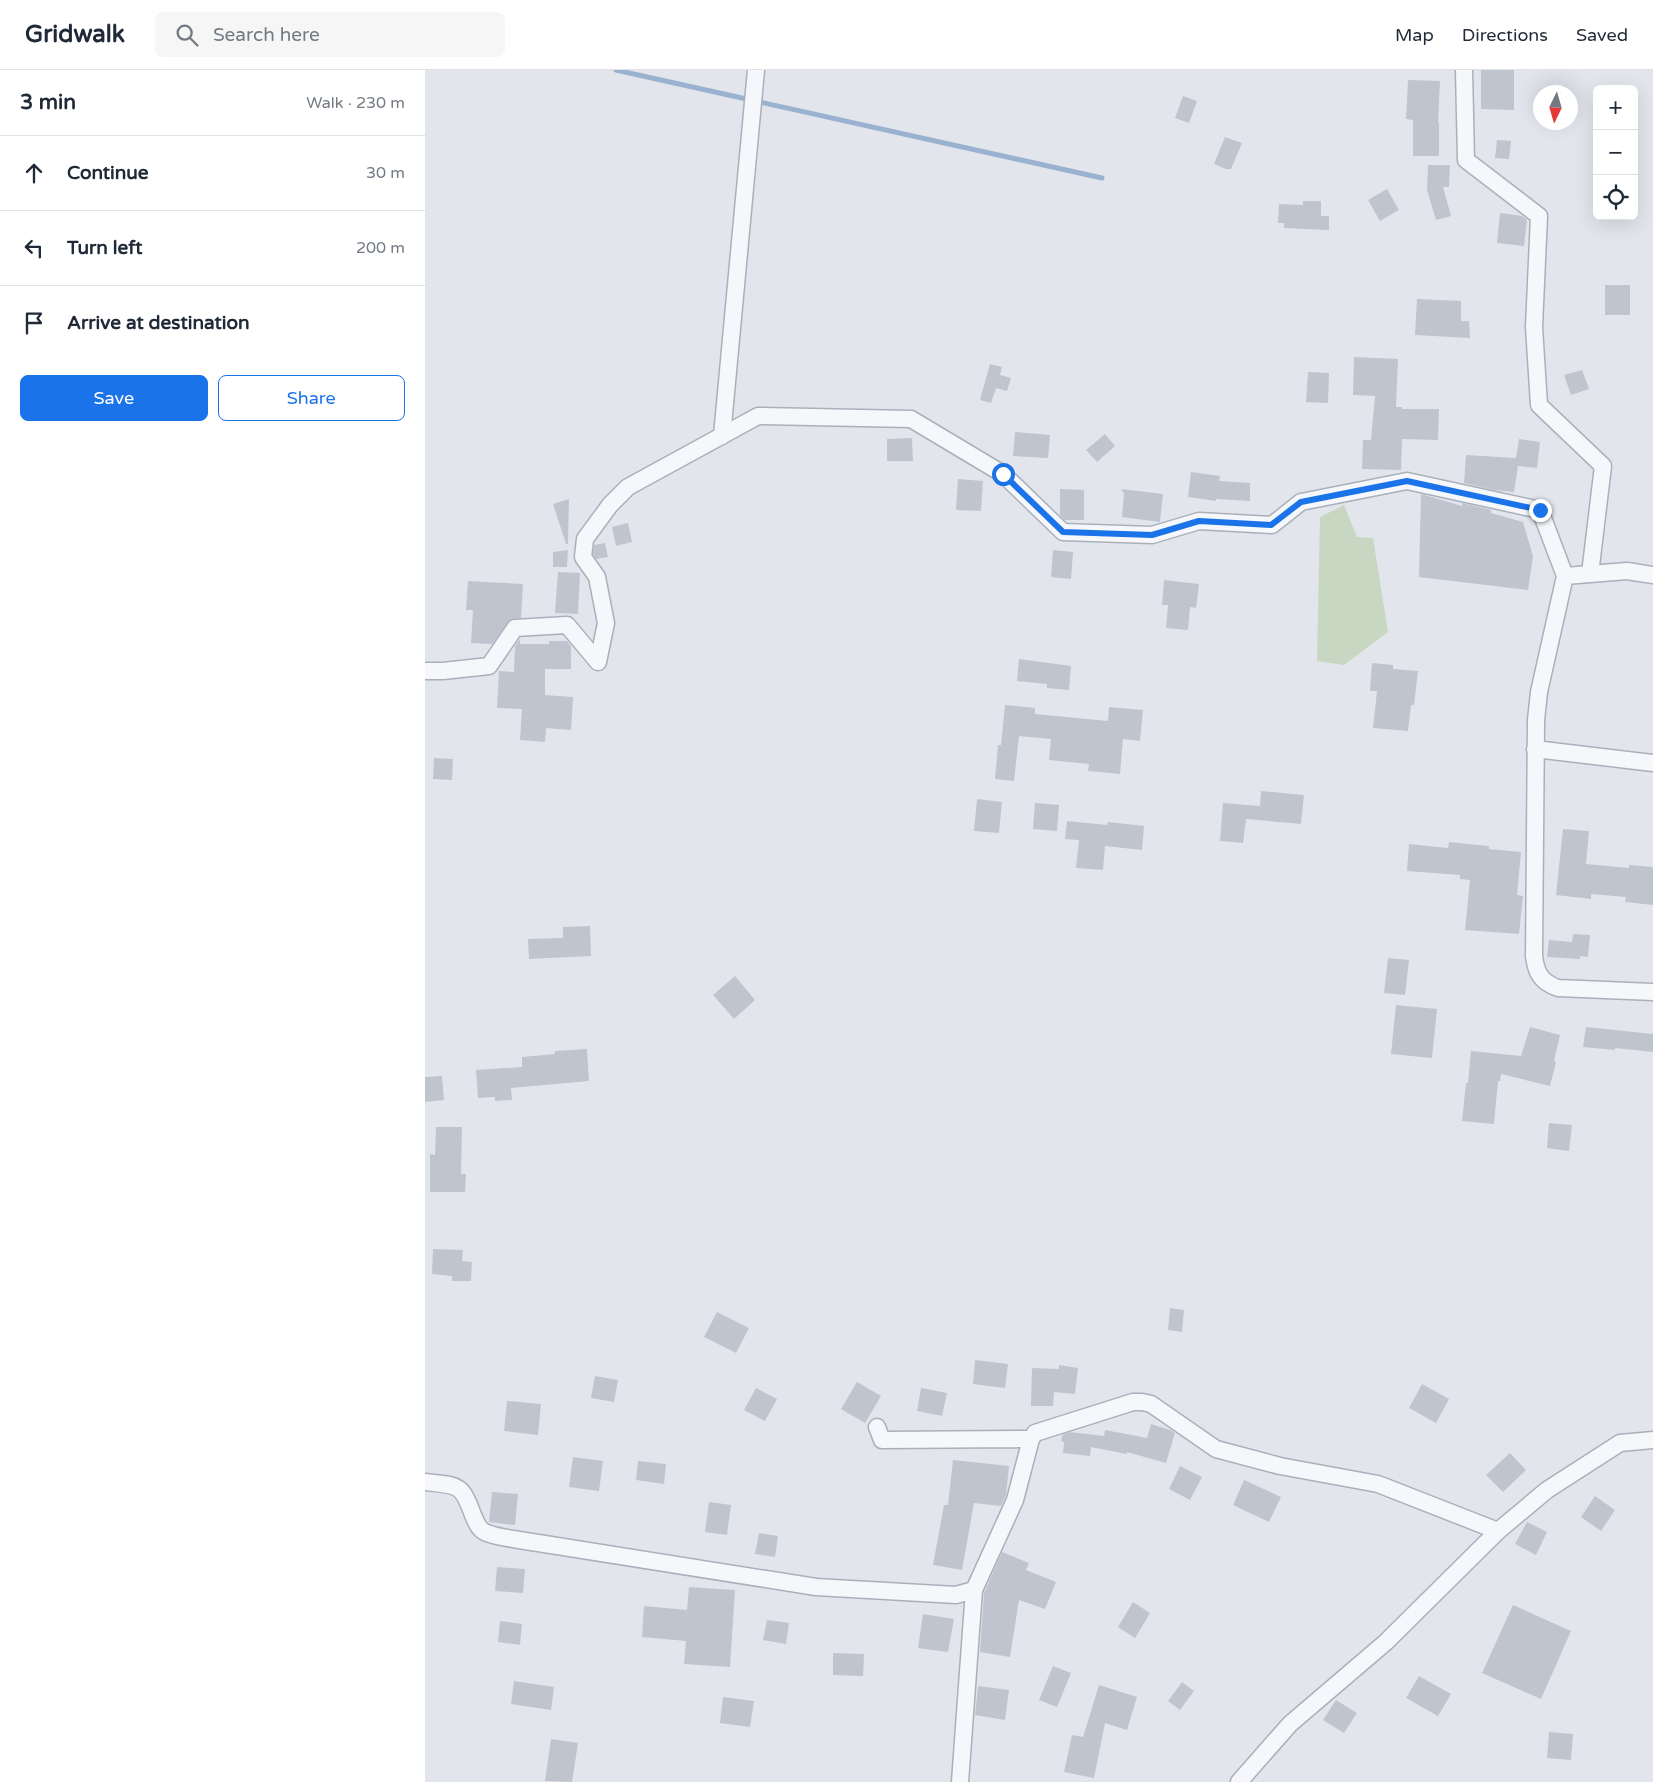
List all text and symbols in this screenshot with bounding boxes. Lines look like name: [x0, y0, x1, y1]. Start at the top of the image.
search box: [155, 12, 505, 57]
text: Gridwalk: [25, 20, 125, 49]
icon: search: [173, 21, 201, 49]
text: Search here: [213, 24, 320, 46]
text: Map: [1395, 24, 1434, 46]
text: Directions: [1462, 24, 1548, 46]
text: Saved: [1576, 24, 1628, 46]
north arrow: [1533, 85, 1578, 130]
map controls: [1593, 85, 1638, 220]
button: +: [1593, 85, 1638, 130]
text: 3 min: [20, 90, 76, 115]
text: Walk · 230 m: [306, 93, 405, 113]
button: −: [1593, 130, 1638, 175]
icon: ahead: [20, 159, 48, 187]
text: Continue: [67, 162, 149, 184]
text: 30 m: [366, 163, 405, 183]
button: locate: [1593, 175, 1638, 220]
icon: left: [20, 234, 48, 262]
text: Turn left: [67, 237, 143, 259]
text: 200 m: [356, 238, 405, 258]
icon: arrive: [20, 309, 48, 337]
text: Arrive at destination: [67, 312, 250, 334]
button: Save: [20, 375, 208, 421]
button: Share: [218, 375, 405, 421]
route start: [992, 463, 1015, 486]
route end: [1529, 499, 1552, 522]

